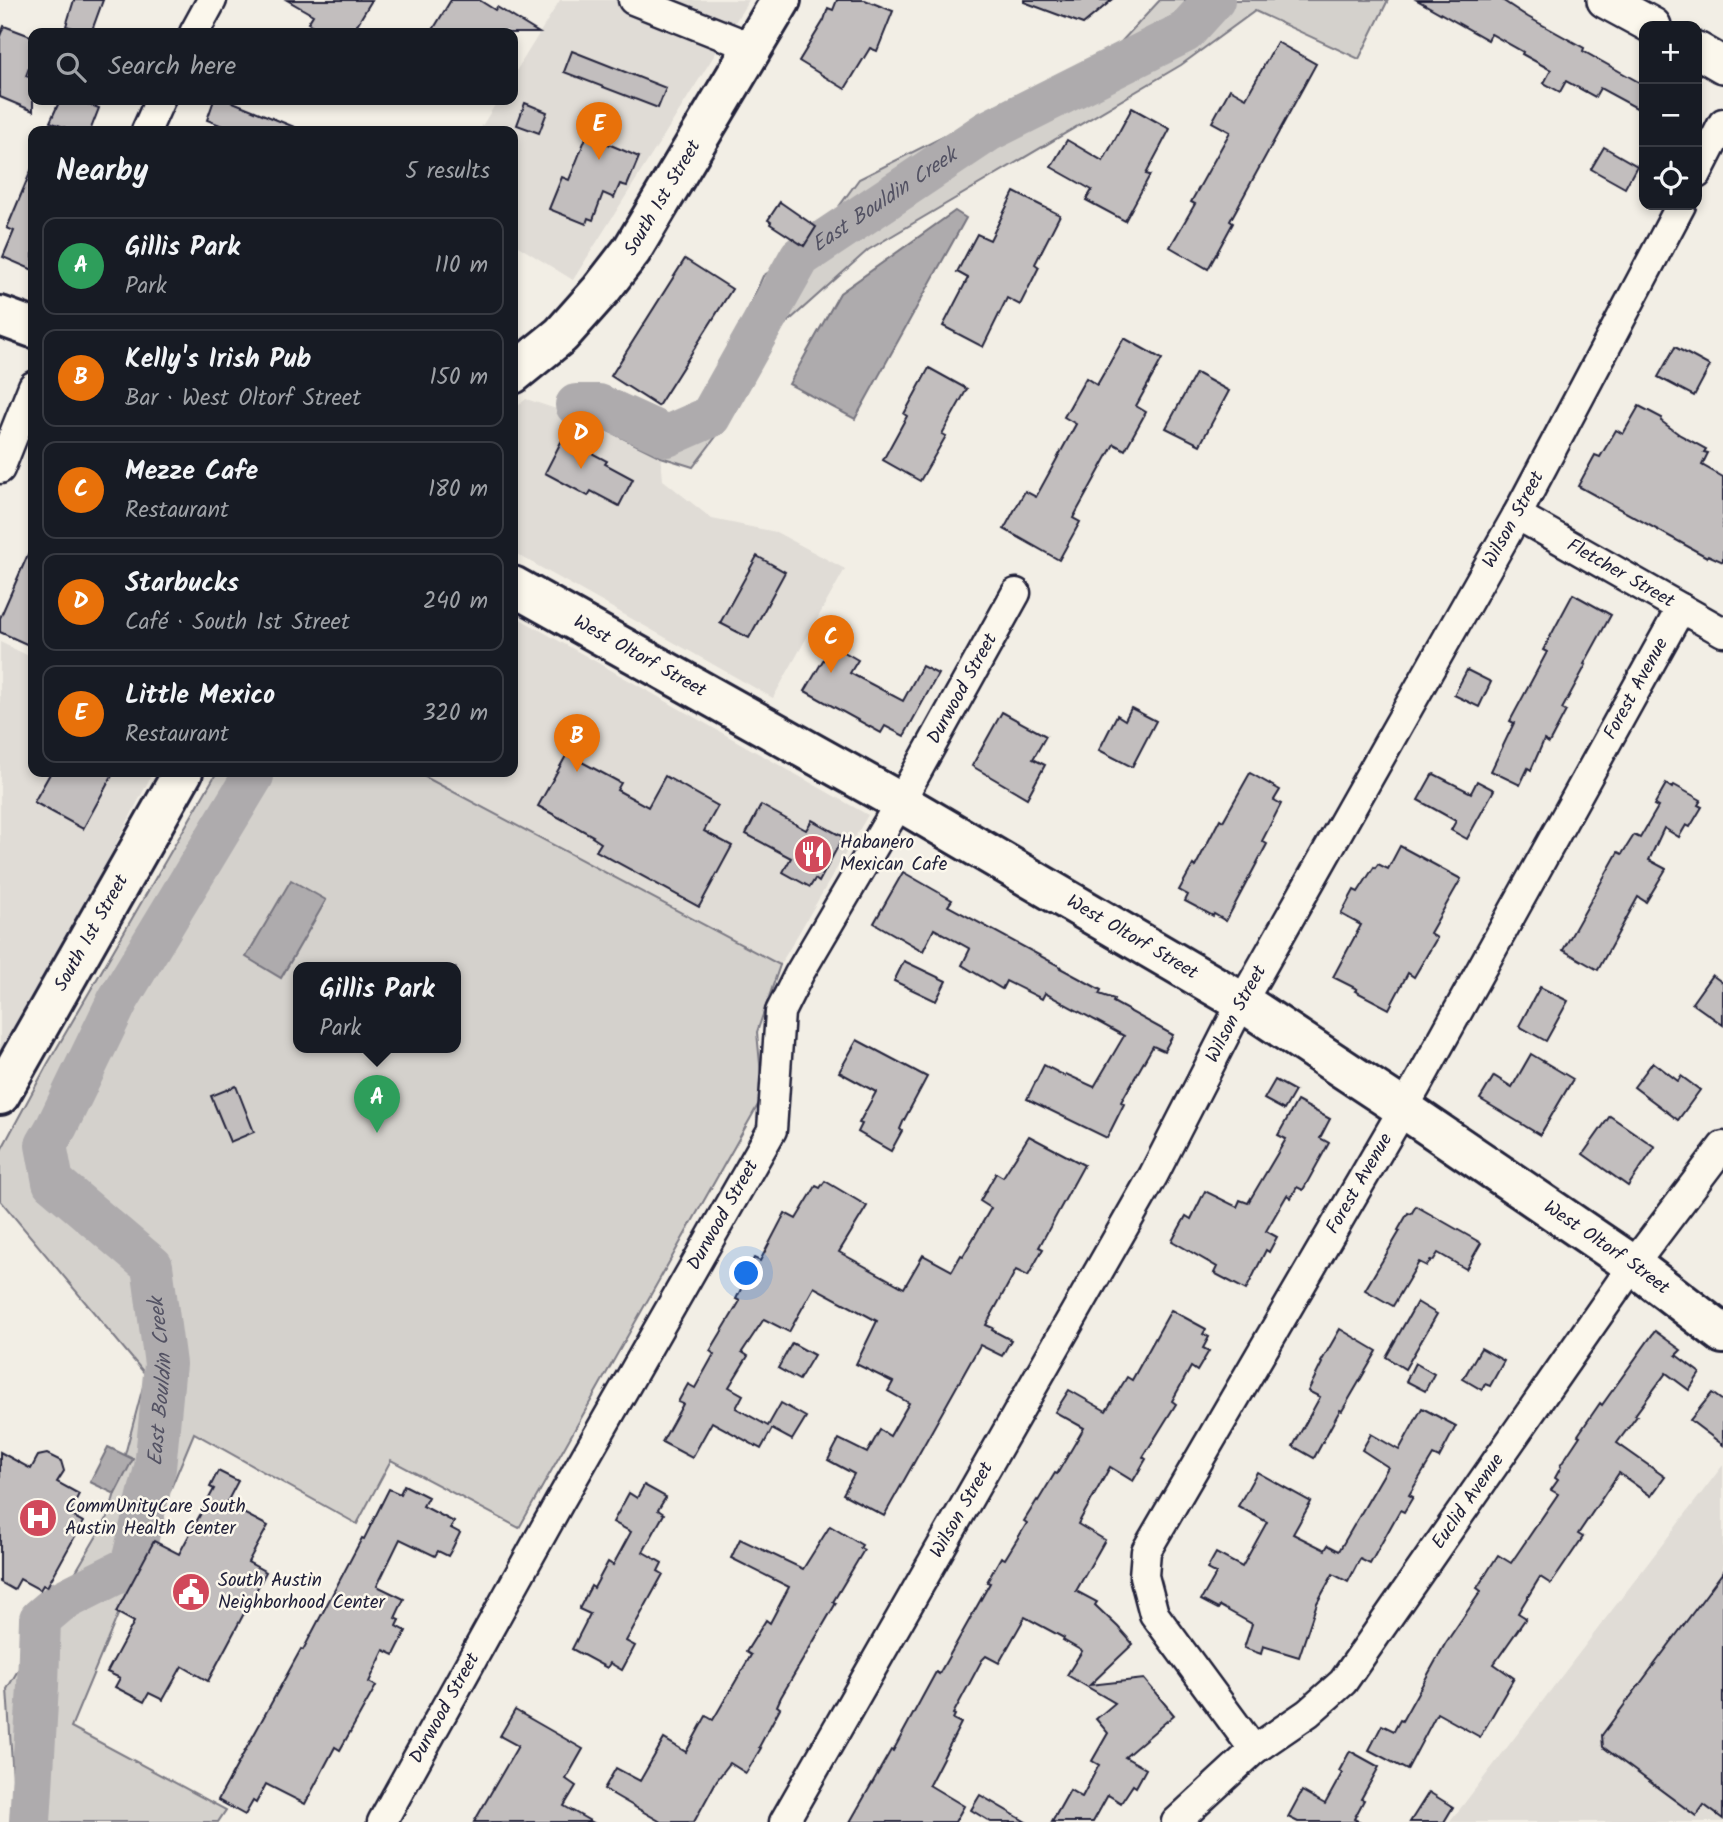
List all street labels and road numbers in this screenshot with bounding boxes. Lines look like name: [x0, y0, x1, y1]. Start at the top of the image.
street label: South 1st Street: [617, 134, 709, 262]
street label: Wilson Street: [1475, 465, 1553, 574]
street label: Fletcher Street: [1561, 531, 1681, 617]
street label: West Oltorf Street: [568, 607, 712, 706]
street label: Durwood Street: [920, 627, 1006, 750]
street label: Forest Avenue: [1596, 632, 1677, 745]
street label: South 1st Street: [47, 869, 137, 997]
street label: West Oltorf Street: [1061, 887, 1204, 988]
street label: Wilson Street: [1198, 959, 1275, 1068]
street label: Forest Avenue: [1318, 1127, 1401, 1240]
street label: Durwood Street: [680, 1154, 767, 1276]
street label: West Oltorf Street: [1537, 1193, 1676, 1303]
street label: Euclid Avenue: [1424, 1447, 1513, 1556]
street label: Wilson Street: [923, 1456, 1002, 1564]
street label: Durwood Street: [402, 1647, 488, 1769]

